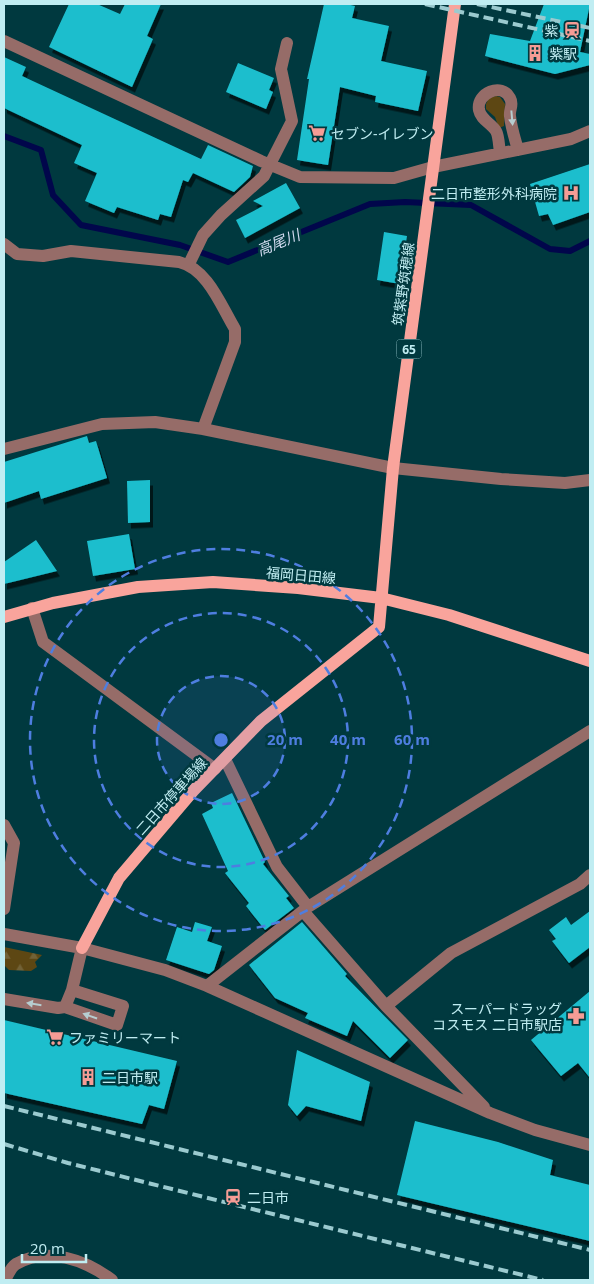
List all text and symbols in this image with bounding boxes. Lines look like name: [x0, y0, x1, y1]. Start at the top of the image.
station icon: 紫: [562, 20, 582, 40]
place label: 紫: [544, 21, 558, 40]
building icon: 紫駅: [525, 43, 545, 63]
place label: 紫駅: [549, 44, 577, 63]
one-way arrow: [508, 111, 516, 127]
supermarket icon: セブン-イレブン: [307, 123, 327, 143]
place label: セブン-イレブン: [331, 124, 434, 143]
hospital icon: 二日市整形外科病院: [561, 183, 581, 203]
place label: 二日市整形外科病院: [431, 184, 557, 203]
water label: 高尾川: [253, 224, 304, 260]
street label: 筑紫野筑穂線: [388, 241, 418, 327]
road number: 65: [396, 339, 422, 358]
street label: 福岡日田線: [265, 562, 337, 588]
text: 20 m: [267, 729, 303, 749]
text: 40 m: [330, 729, 366, 749]
text: 60 m: [394, 729, 430, 749]
centre of rings: [212, 731, 230, 749]
street label: 二日市停車場線: [131, 753, 211, 839]
place label: スーパードラッグ コスモス 二日市駅店: [432, 999, 562, 1034]
one-way arrow: [26, 1000, 42, 1008]
pharmacy icon: スーパードラッグ コスモス 二日市駅店: [566, 1006, 586, 1026]
one-way arrow: [82, 1012, 97, 1020]
supermarket icon: ファミリーマート: [45, 1027, 65, 1047]
place label: ファミリーマート: [69, 1028, 181, 1047]
building icon: 二日市駅: [78, 1067, 98, 1087]
place label: 二日市駅: [102, 1068, 158, 1087]
station icon: 二日市: [223, 1187, 243, 1207]
place label: 二日市: [247, 1188, 289, 1207]
scale bar: [22, 1232, 86, 1264]
text: 20 m: [30, 1238, 65, 1258]

